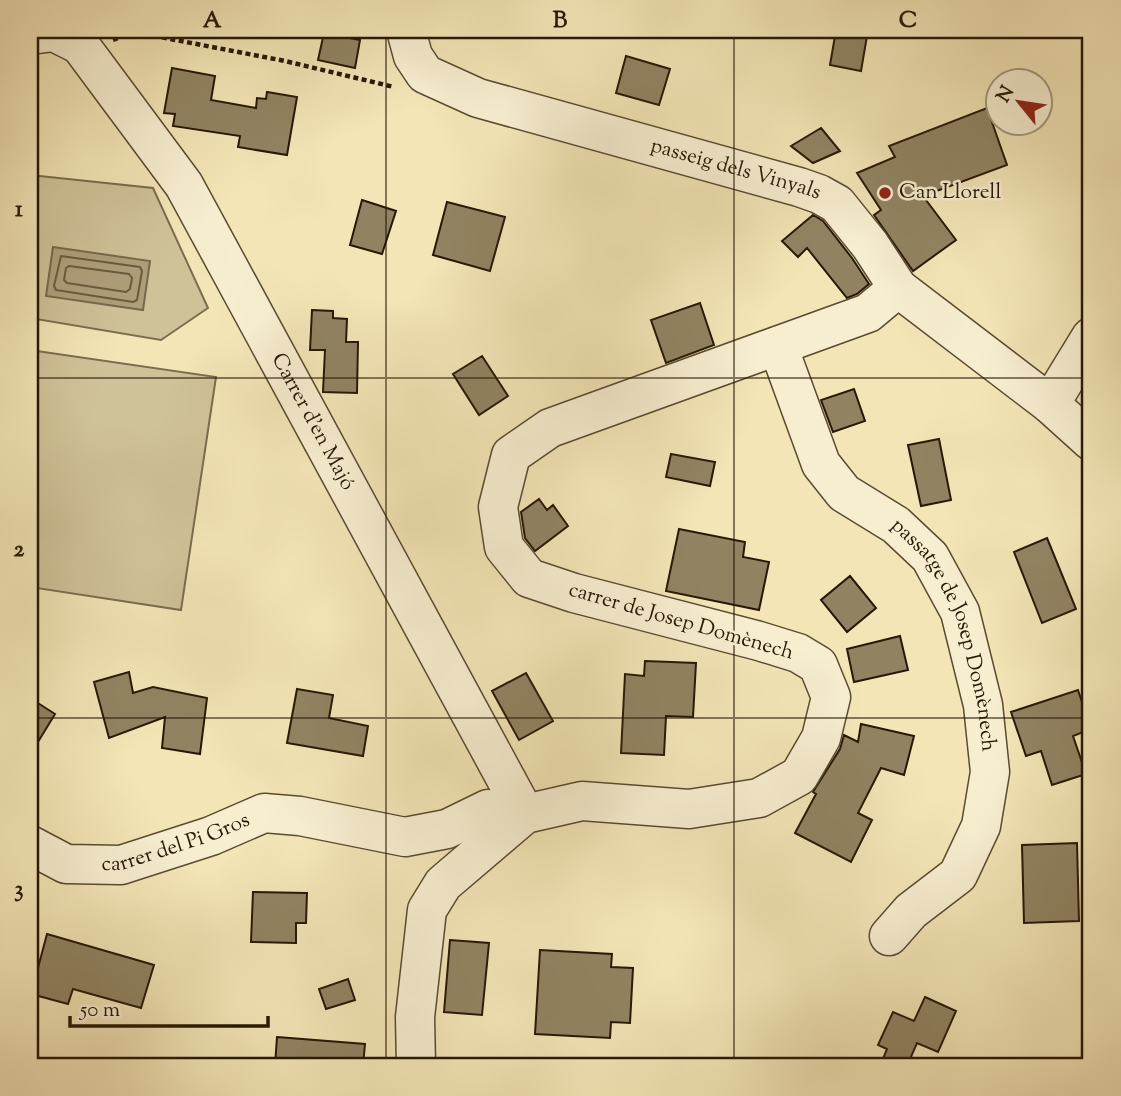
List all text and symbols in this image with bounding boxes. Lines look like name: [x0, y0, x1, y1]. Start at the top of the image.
text: A: [203, 5, 222, 38]
text: B: [553, 5, 568, 38]
text: C: [899, 5, 917, 38]
north arrow: [984, 66, 1054, 136]
text: N: [991, 81, 1022, 108]
street label: passeig dels Vinyals: [647, 131, 825, 208]
place label: Can Llorell: [899, 178, 1001, 208]
marker: Can Llorell: [877, 185, 893, 201]
text: 1: [15, 194, 23, 227]
street label: Carrer d'en Majó: [263, 348, 362, 496]
street label: passatge de Josep Domènech: [883, 512, 1003, 753]
text: 2: [14, 534, 25, 567]
street label: carrer de Josep Domènech: [565, 575, 797, 669]
street label: carrer del Pi Gros: [101, 806, 255, 880]
text: 3: [14, 874, 24, 907]
scale bar: [70, 984, 268, 1028]
text: 50 m: [79, 996, 120, 1026]

